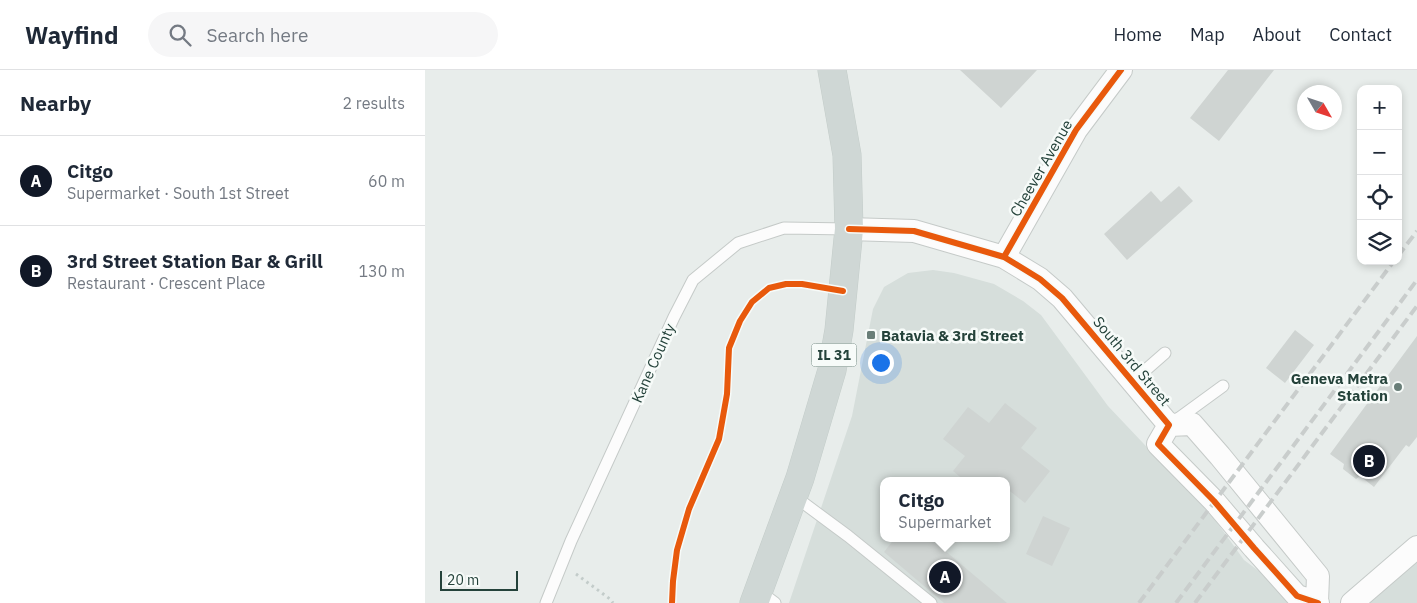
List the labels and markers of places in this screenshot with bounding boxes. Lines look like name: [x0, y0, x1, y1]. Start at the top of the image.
place label: Batavia & 3rd Street: [881, 326, 1024, 345]
marker: Batavia & 3rd Street: [865, 329, 877, 341]
place label: Geneva Metra Station: [1291, 369, 1388, 405]
marker: Geneva Metra Station: [1392, 381, 1404, 393]
pin: B: [1353, 442, 1385, 480]
pin: A: [929, 558, 961, 596]

